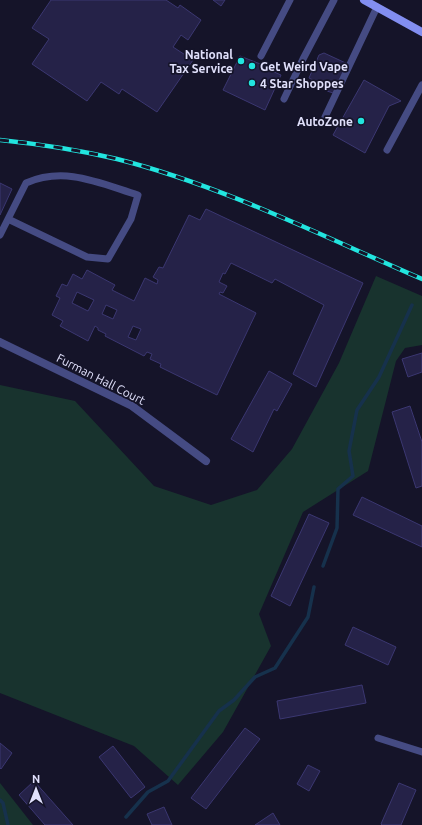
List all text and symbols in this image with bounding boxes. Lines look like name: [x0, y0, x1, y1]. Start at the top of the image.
place label: National Tax Service: [169, 48, 233, 75]
marker: National Tax Service: [236, 56, 246, 66]
place label: Get Weird Vape: [260, 60, 348, 73]
marker: Get Weird Vape: [247, 61, 257, 71]
place label: 4 Star Shoppes: [260, 77, 344, 90]
marker: 4 Star Shoppes: [247, 78, 257, 88]
place label: AutoZone: [297, 115, 353, 128]
marker: AutoZone: [356, 116, 366, 126]
street label: Furman Hall Court: [55, 351, 148, 407]
north arrow: [16, 769, 56, 809]
text: N: [32, 773, 40, 785]

